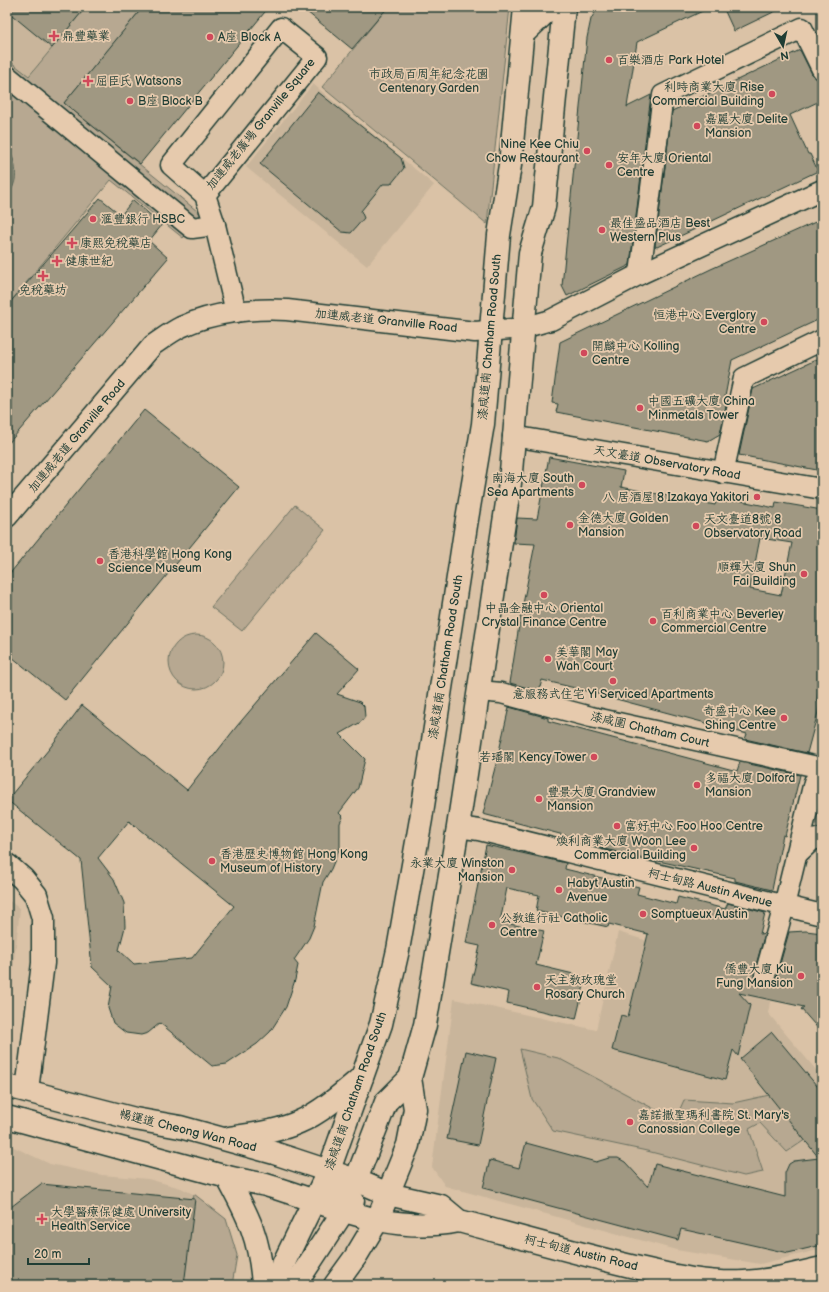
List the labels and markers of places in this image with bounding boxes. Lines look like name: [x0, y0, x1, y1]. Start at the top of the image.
place label: 鼎豐藥業: [62, 29, 110, 44]
place label: A座 Block A: [218, 30, 282, 45]
marker: 鼎豐藥業: [49, 31, 59, 41]
marker: A座 Block A: [205, 32, 215, 42]
place label: 百樂酒店 Park Hotel: [617, 53, 724, 68]
marker: 百樂酒店 Park Hotel: [604, 55, 614, 65]
place label: 屈臣氏 Watsons: [96, 74, 181, 89]
marker: 屈臣氏 Watsons: [83, 76, 93, 86]
place label: 利時商業大廈 Rise Commercial Building: [652, 80, 764, 109]
marker: 利時商業大廈 Rise Commercial Building: [767, 89, 777, 99]
place label: B座 Block B: [138, 94, 203, 109]
marker: B座 Block B: [125, 96, 135, 106]
place label: 嘉麗大廈 Delite Mansion: [705, 112, 788, 141]
marker: 嘉麗大廈 Delite Mansion: [692, 121, 702, 131]
place label: Nine Kee Chiu Chow Restaurant: [486, 137, 579, 166]
marker: Nine Kee Chiu Chow Restaurant: [582, 146, 592, 156]
place label: 安年大廈 Oriental Centre: [617, 151, 711, 180]
marker: 安年大廈 Oriental Centre: [604, 160, 614, 170]
place label: 滙豐銀行 HSBC: [101, 212, 185, 227]
marker: 滙豐銀行 HSBC: [88, 214, 98, 224]
place label: 最佳盛品酒店 Best Western Plus: [610, 216, 711, 245]
marker: 最佳盛品酒店 Best Western Plus: [597, 225, 607, 235]
place label: 康熙免稅藥店: [80, 236, 152, 251]
marker: 康熙免稅藥店: [67, 238, 77, 248]
place label: 健康世紀: [65, 254, 113, 269]
marker: 健康世紀: [52, 256, 62, 266]
marker: 免稅藥坊: [38, 271, 48, 281]
place label: 免稅藥坊: [19, 283, 67, 298]
place label: 恒港中心 Everglory Centre: [653, 308, 757, 337]
marker: 恒港中心 Everglory Centre: [759, 317, 769, 327]
place label: 開麟中心 Kolling Centre: [592, 339, 680, 368]
marker: 開麟中心 Kolling Centre: [579, 348, 589, 358]
place label: 中國五礦大廈 China Minmetals Tower: [648, 394, 755, 423]
marker: 中國五礦大廈 China Minmetals Tower: [635, 403, 645, 413]
place label: 南海大廈 South Sea Apartments: [487, 471, 574, 500]
marker: 南海大廈 South Sea Apartments: [577, 480, 587, 490]
place label: 八 居酒屋 8 Izakaya Yakitori: [603, 490, 749, 505]
marker: 八 居酒屋 8 Izakaya Yakitori: [752, 492, 762, 502]
place label: 金德大廈 Golden Mansion: [578, 511, 669, 540]
place label: 天文臺道8號 8 Observatory Road: [704, 512, 802, 541]
marker: 金德大廈 Golden Mansion: [565, 520, 575, 530]
marker: 天文臺道8號 8 Observatory Road: [691, 521, 701, 531]
place label: 香港科學館 Hong Kong Science Museum: [108, 547, 232, 576]
marker: 香港科學館 Hong Kong Science Museum: [95, 556, 105, 566]
place label: 順輝大廈 Shun Fai Building: [717, 560, 796, 589]
marker: 順輝大廈 Shun Fai Building: [799, 569, 809, 579]
marker: 中晶金融中心 Oriental Crystal Finance Centre: [539, 590, 549, 600]
place label: 中晶金融中心 Oriental Crystal Finance Centre: [481, 601, 607, 630]
place label: 百利商業中心 Beverley Commercial Centre: [661, 607, 784, 636]
marker: 百利商業中心 Beverley Commercial Centre: [648, 616, 658, 626]
place label: 美華閣 May Wah Court: [556, 645, 618, 674]
marker: 美華閣 May Wah Court: [543, 654, 553, 664]
marker: 意服務式住宅 Yi Serviced Apartments: [608, 676, 618, 686]
place label: 意服務式住宅 Yi Serviced Apartments: [513, 687, 714, 702]
place label: 奇盛中心 Kee Shing Centre: [703, 704, 776, 733]
marker: 奇盛中心 Kee Shing Centre: [779, 713, 789, 723]
place label: 若璠閣 Kency Tower: [479, 750, 587, 765]
marker: 若璠閣 Kency Tower: [589, 752, 599, 762]
place label: 多福大廈 Dolford Mansion: [705, 771, 795, 800]
marker: 多福大廈 Dolford Mansion: [692, 780, 702, 790]
place label: 豐景大廈 Grandview Mansion: [547, 785, 656, 814]
marker: 豐景大廈 Grandview Mansion: [534, 794, 544, 804]
place label: 富好中心 Foo Hoo Centre: [625, 819, 763, 834]
marker: 富好中心 Foo Hoo Centre: [612, 821, 622, 831]
place label: 煥利商業大廈 Woon Lee Commercial Building: [556, 834, 686, 863]
marker: 煥利商業大廈 Woon Lee Commercial Building: [689, 843, 699, 853]
place label: 香港歷史博物館 Hong Kong Museum of History: [220, 847, 368, 876]
marker: 香港歷史博物館 Hong Kong Museum of History: [207, 856, 217, 866]
place label: 永業大廈 Winston Mansion: [410, 856, 504, 885]
marker: 永業大廈 Winston Mansion: [507, 865, 517, 875]
place label: Habyt Austin Avenue: [567, 876, 635, 905]
marker: Habyt Austin Avenue: [554, 885, 564, 895]
place label: Somptueux Austin: [651, 907, 748, 922]
marker: Somptueux Austin: [638, 909, 648, 919]
place label: 公教進行社 Catholic Centre: [500, 911, 608, 940]
marker: 公教進行社 Catholic Centre: [487, 920, 497, 930]
place label: 僑豐大廈 Kiu Fung Mansion: [716, 962, 793, 991]
marker: 僑豐大廈 Kiu Fung Mansion: [796, 971, 806, 981]
place label: 天主教玫瑰堂 Rosary Church: [545, 973, 625, 1002]
marker: 天主教玫瑰堂 Rosary Church: [532, 982, 542, 992]
place label: 嘉諾撒聖瑪利書院 St. Mary's Canossian College: [638, 1108, 789, 1137]
marker: 嘉諾撒聖瑪利書院 St. Mary's Canossian College: [625, 1117, 635, 1127]
place label: 大學醫療保健處 University Health Service: [51, 1205, 192, 1234]
marker: 大學醫療保健處 University Health Service: [36, 1213, 48, 1225]

